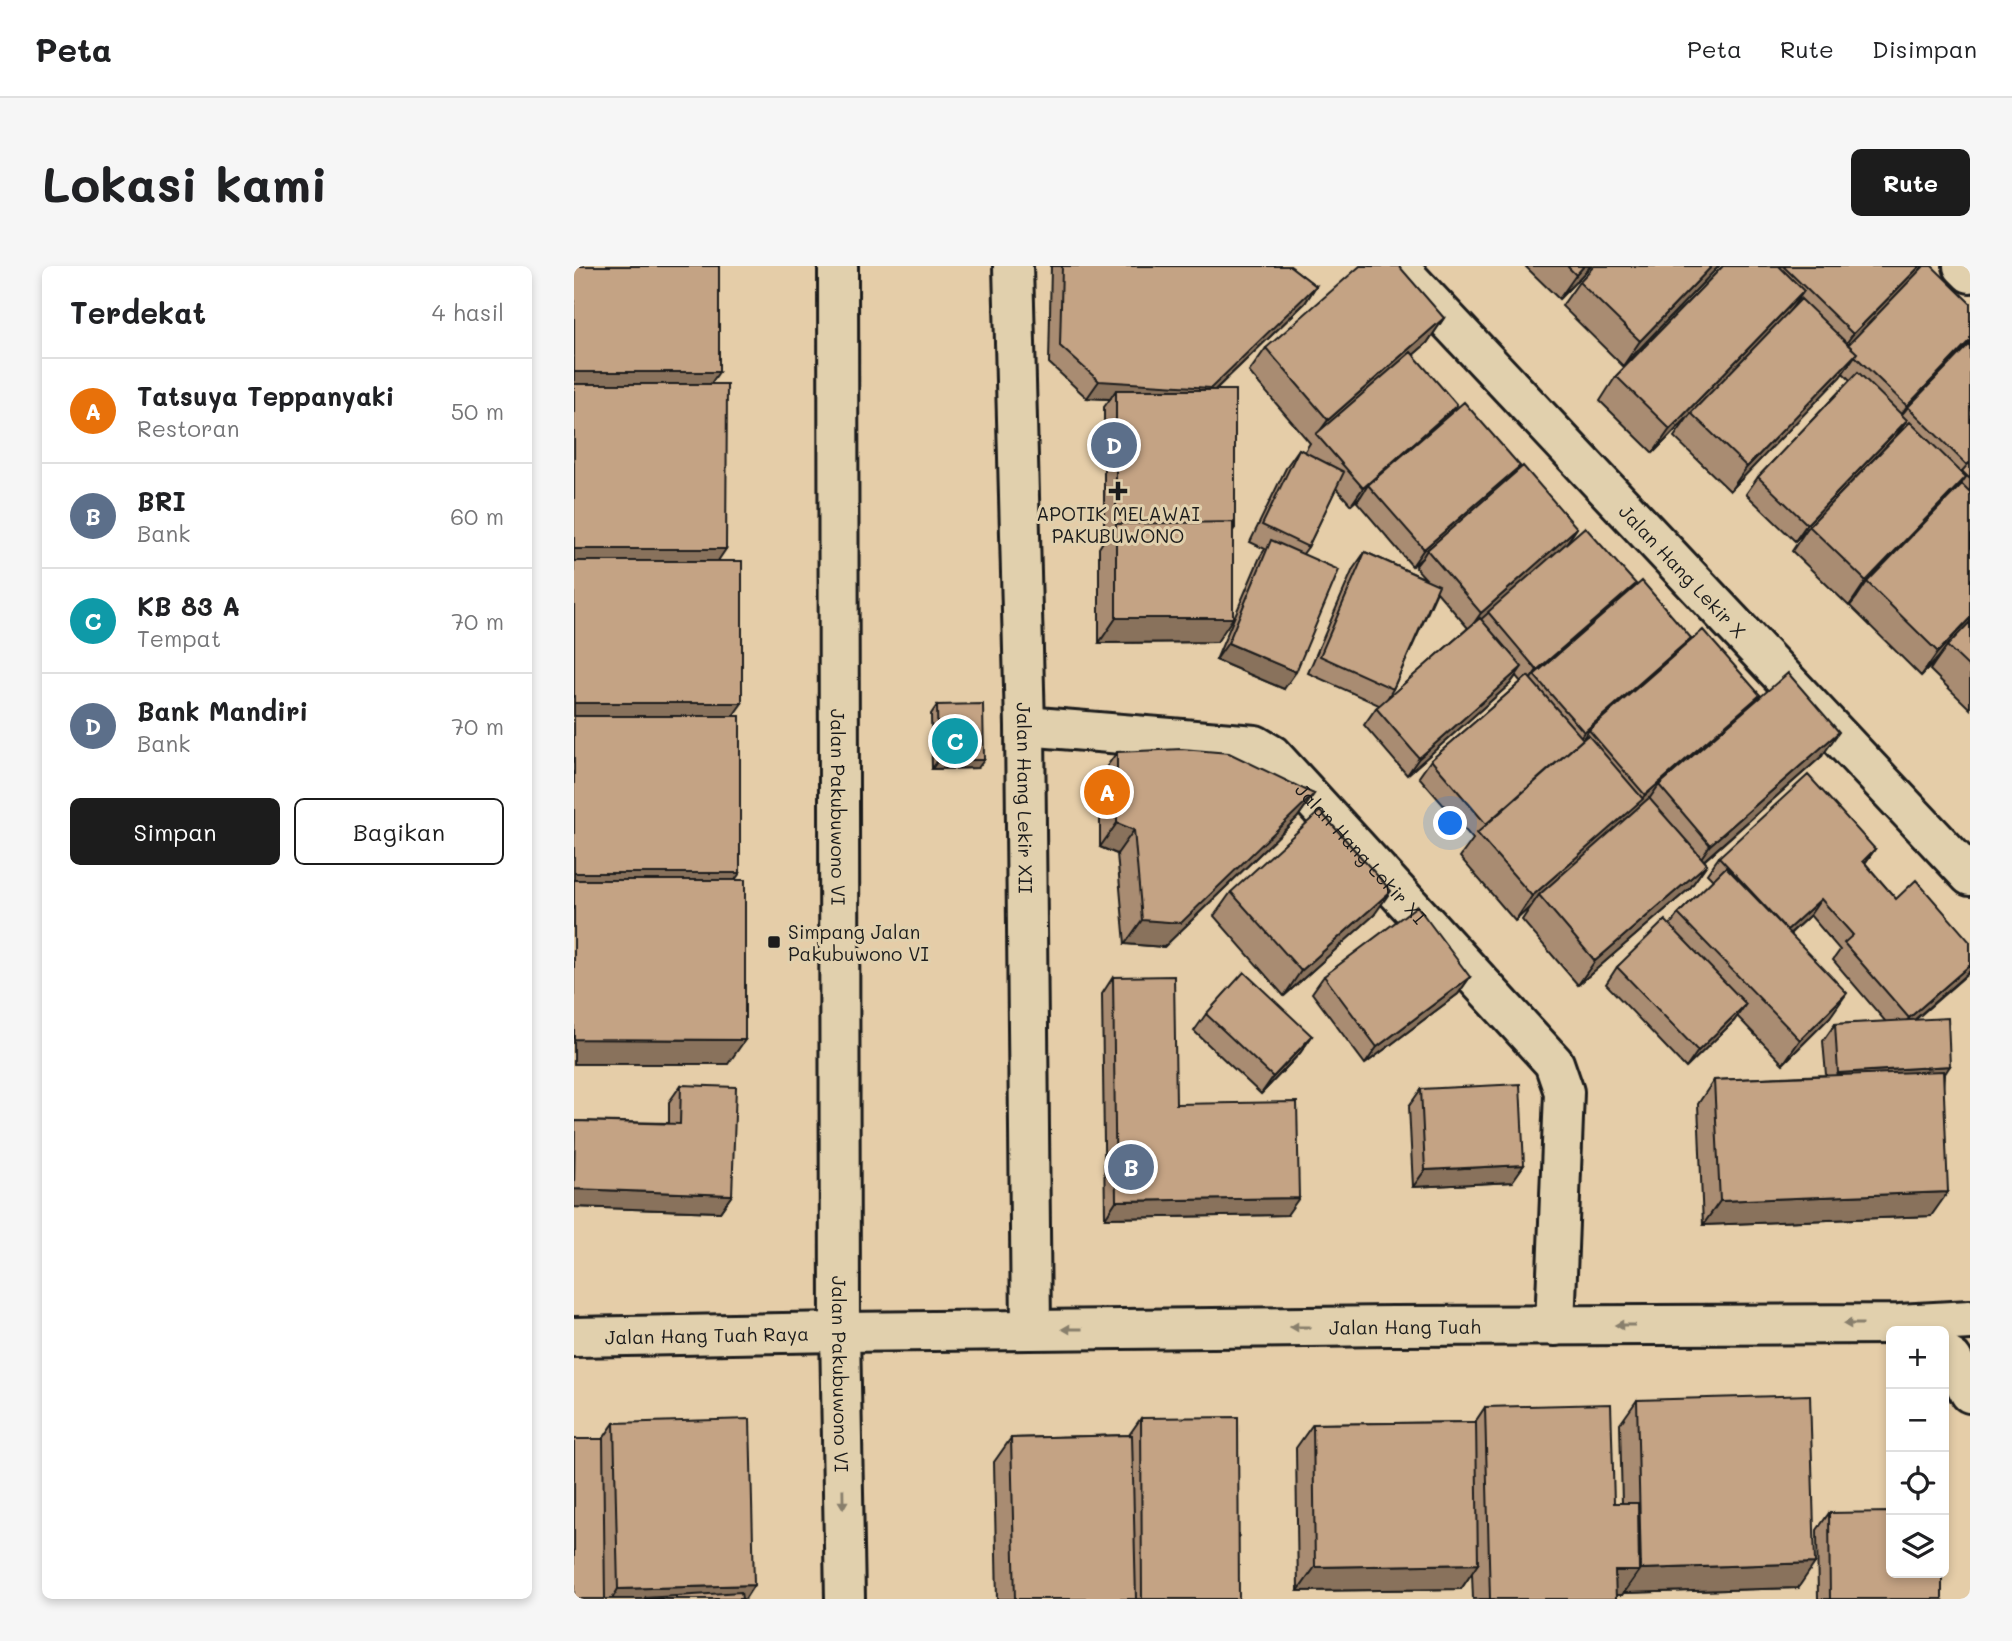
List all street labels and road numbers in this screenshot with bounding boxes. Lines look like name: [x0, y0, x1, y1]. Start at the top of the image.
street label: Jalan Hang Lekir X: [1614, 498, 1752, 643]
street label: Jalan Hang Lekir XII: [1012, 702, 1039, 894]
street label: Jalan Pakubuwono VI: [826, 709, 852, 905]
street label: Jalan Hang Lekir XI: [1291, 777, 1432, 929]
street label: Jalan Pakubuwono VI: [827, 1276, 855, 1472]
street label: Jalan Hang Tuah: [1329, 1313, 1481, 1339]
street label: Jalan Hang Tuah Raya: [605, 1320, 809, 1349]

